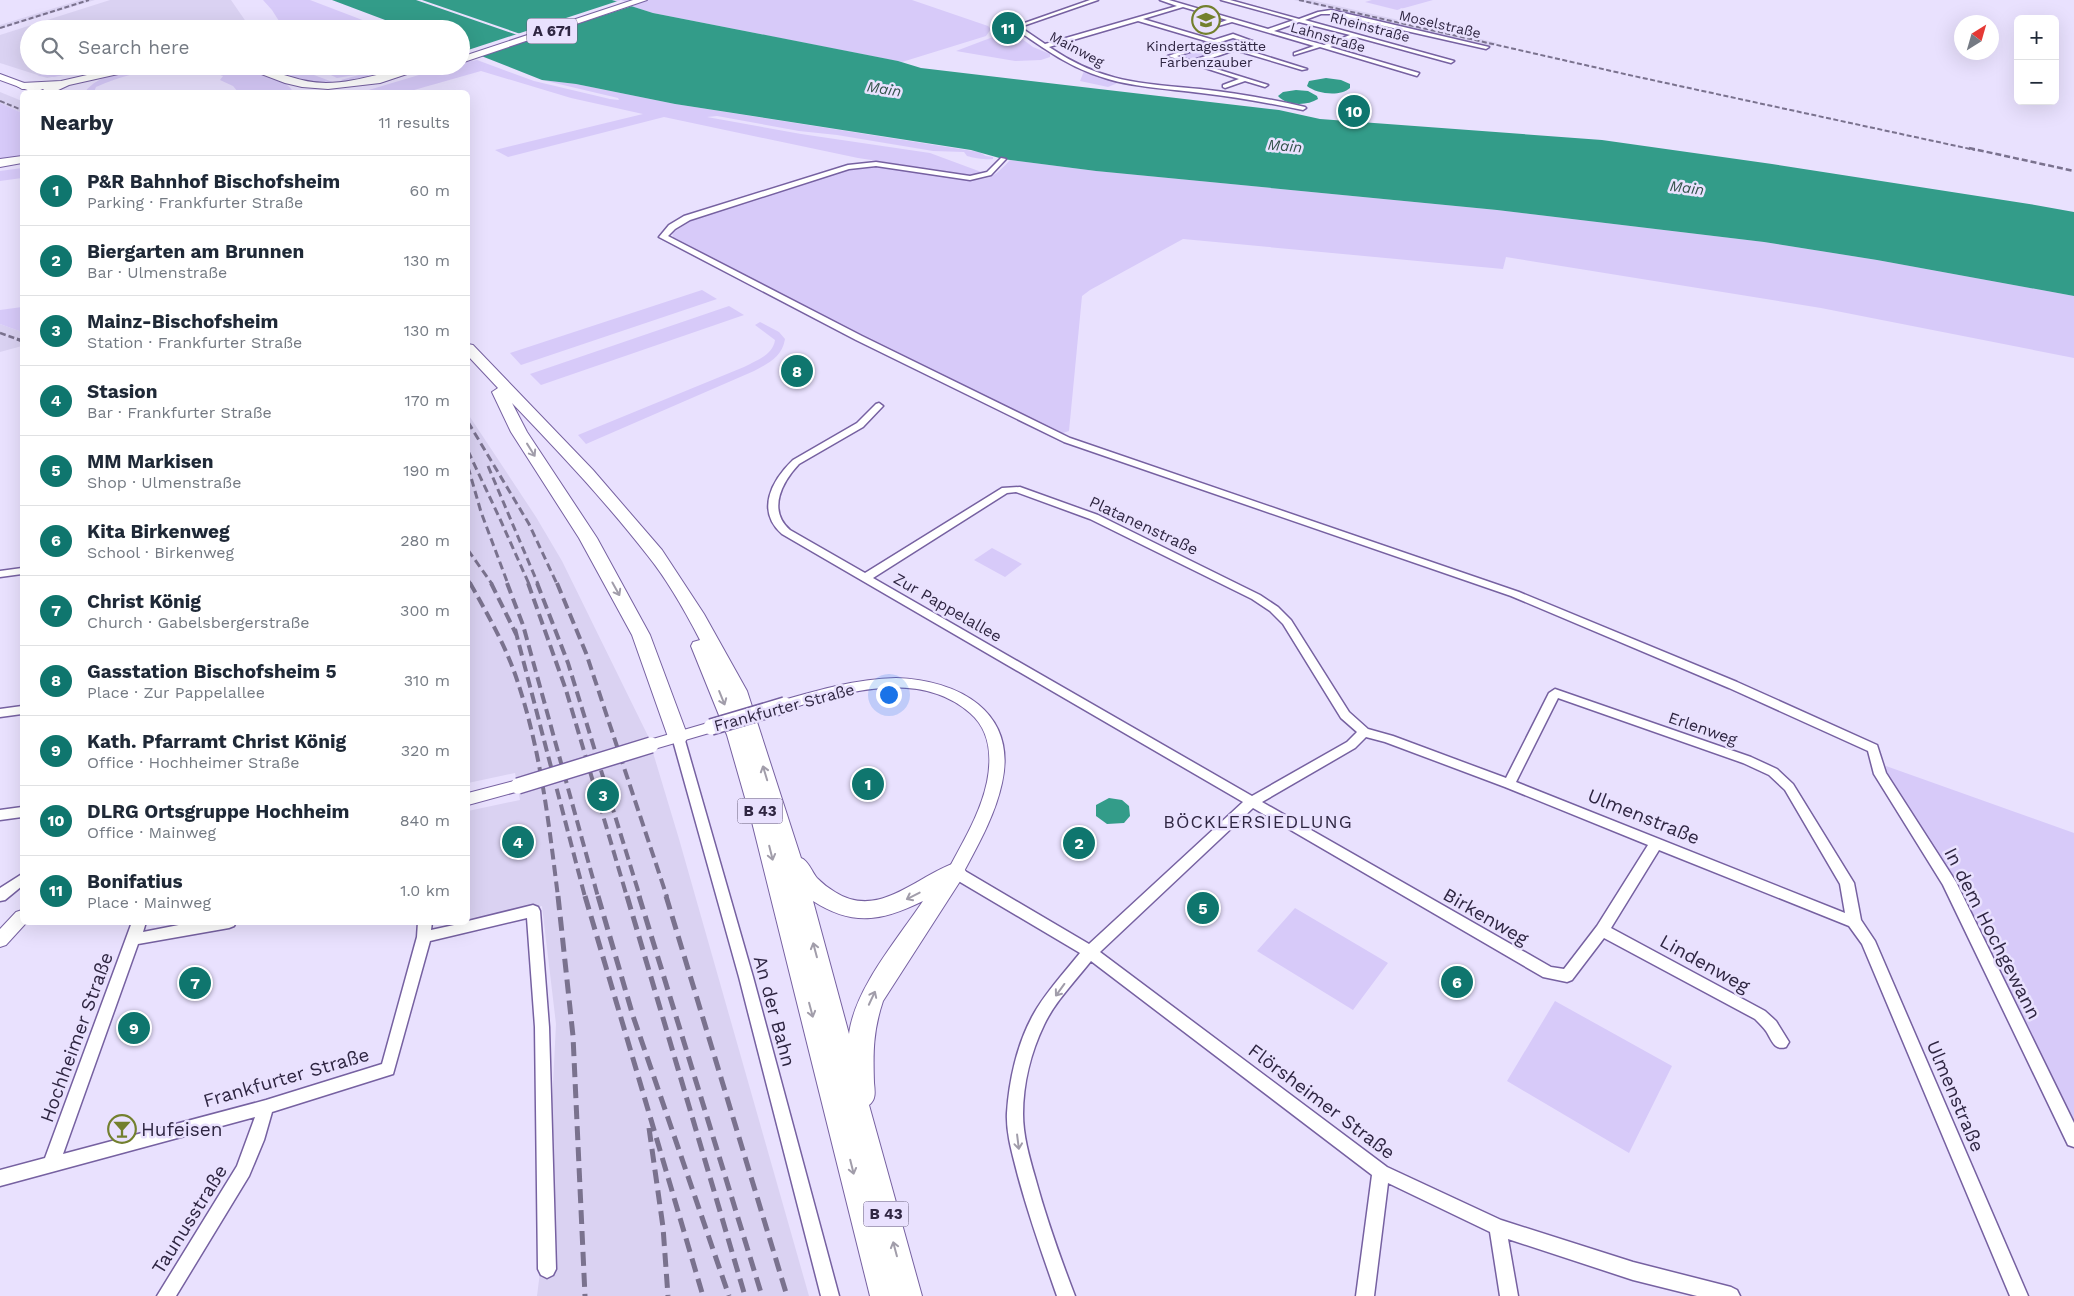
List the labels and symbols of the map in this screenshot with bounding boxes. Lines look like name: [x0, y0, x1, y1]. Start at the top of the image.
school or university icon: Kindertagesstätte Farbenzauber: [1191, 5, 1221, 35]
street label: Moselstraße: [1398, 7, 1482, 41]
pin: 11: [992, 9, 1024, 47]
street label: Rheinstraße: [1328, 9, 1412, 45]
north arrow: [1954, 15, 1999, 60]
road number: A 671: [527, 18, 577, 44]
street label: Lahnstraße: [1289, 19, 1367, 55]
street label: Mainweg: [1047, 28, 1107, 70]
place label: Kindertagesstätte Farbenzauber: [1146, 38, 1266, 70]
water label: Main: [866, 77, 902, 101]
pin: 10: [1338, 92, 1370, 130]
water label: Main: [1267, 136, 1303, 156]
water label: Main: [1669, 177, 1705, 199]
pin: 8: [781, 352, 813, 390]
one-way arrow: [526, 443, 536, 457]
street label: Platanenstraße: [1086, 492, 1201, 559]
street label: Zur Pappelallee: [890, 569, 1005, 646]
one-way arrow: [611, 581, 621, 595]
street label: Frankfurter Straße: [712, 680, 856, 735]
your location: [876, 682, 902, 708]
one-way arrow: [718, 690, 727, 705]
street label: Erlenweg: [1666, 708, 1740, 749]
pin: 1: [852, 765, 884, 803]
one-way arrow: [759, 766, 769, 782]
pin: 3: [587, 776, 619, 814]
street label: Ulmenstraße: [1584, 784, 1703, 849]
road number: B 43: [738, 798, 782, 824]
district label: BÖCKLERSIEDLUNG: [1163, 811, 1353, 832]
pin: 4: [502, 823, 534, 861]
pin: 2: [1063, 824, 1095, 862]
one-way arrow: [767, 844, 776, 860]
street label: In dem Hochgewann: [1939, 844, 2046, 1023]
street label: Birkenweg: [1439, 883, 1533, 951]
pin: 5: [1187, 889, 1219, 927]
one-way arrow: [905, 891, 920, 901]
street label: Lindenweg: [1656, 929, 1755, 998]
one-way arrow: [809, 942, 819, 958]
street label: Hochheimer Straße: [35, 949, 118, 1125]
street label: An der Bahn: [749, 953, 800, 1069]
pin: 6: [1441, 963, 1473, 1001]
pin: 7: [179, 964, 211, 1002]
one-way arrow: [1055, 983, 1065, 997]
one-way arrow: [868, 991, 878, 1006]
one-way arrow: [807, 1002, 817, 1018]
pin: 9: [118, 1009, 150, 1047]
street label: Ulmenstraße: [1922, 1037, 1989, 1155]
street label: Flörsheimer Straße: [1244, 1039, 1400, 1164]
street label: Frankfurter Straße: [200, 1043, 372, 1112]
bar icon: Hufeisen: [107, 1114, 137, 1144]
place label: Hufeisen: [141, 1118, 222, 1141]
one-way arrow: [1013, 1134, 1023, 1150]
one-way arrow: [848, 1159, 857, 1175]
street label: Taunusstraße: [147, 1160, 232, 1278]
road number: B 43: [864, 1202, 908, 1226]
one-way arrow: [890, 1241, 899, 1257]

